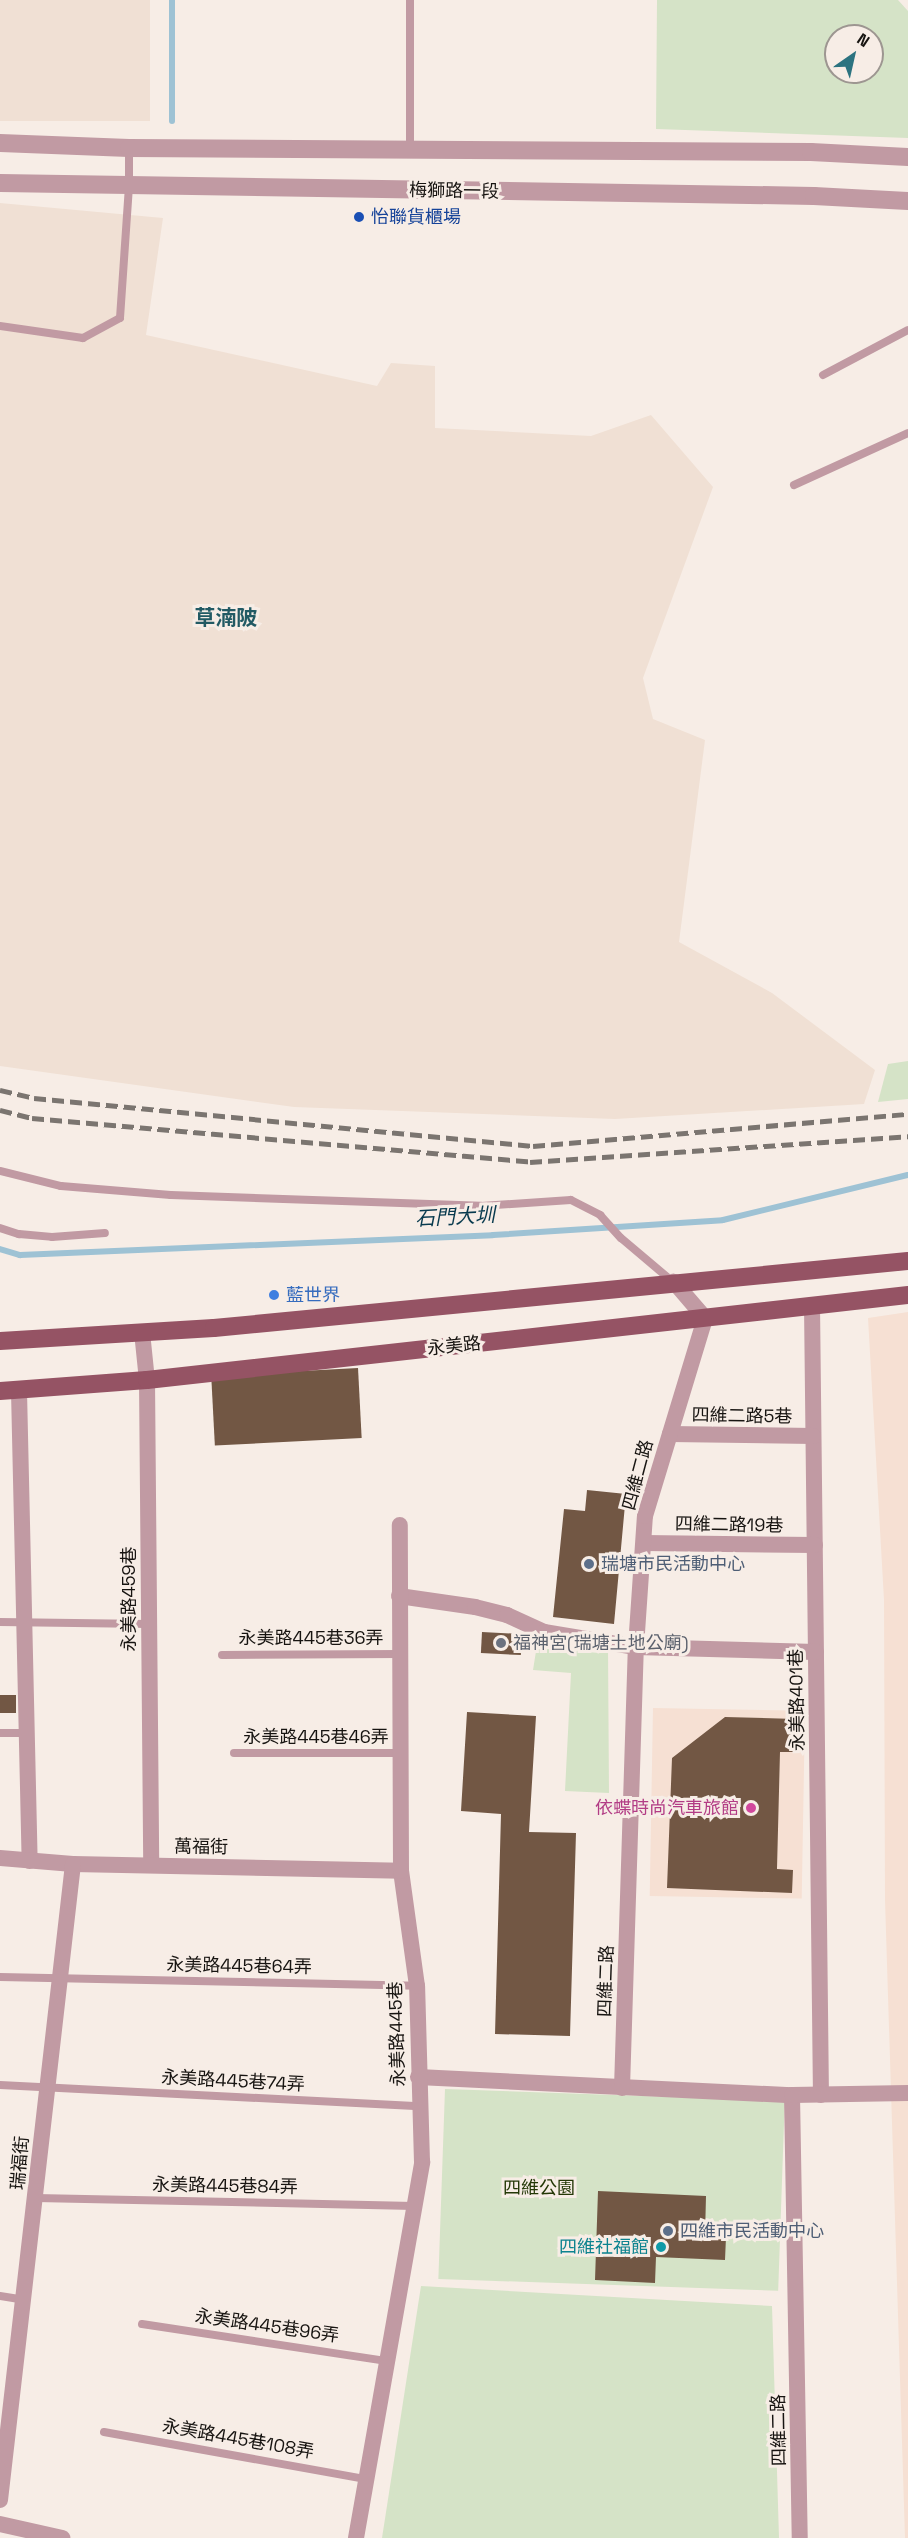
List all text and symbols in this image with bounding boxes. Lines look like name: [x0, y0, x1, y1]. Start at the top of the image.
north arrow: [824, 24, 884, 84]
text: N: [853, 29, 874, 52]
street label: 梅獅路一段: [409, 179, 499, 203]
place label: 怡聯貨櫃場: [371, 206, 461, 228]
marker: 怡聯貨櫃場: [352, 210, 366, 224]
district label: 草湳陂: [195, 605, 257, 631]
water label: 石門大圳: [414, 1203, 496, 1231]
place label: 藍世界: [286, 1284, 340, 1306]
marker: 藍世界: [267, 1288, 281, 1302]
street label: 永美路: [426, 1332, 482, 1360]
street label: 四維二路5巷: [691, 1404, 793, 1428]
street label: 四維二路: [618, 1437, 658, 1513]
street label: 四維二路19巷: [675, 1513, 783, 1537]
street label: 永美路459巷: [118, 1546, 140, 1652]
place label: 瑞塘市民活動中心: [601, 1553, 745, 1575]
marker: 瑞塘市民活動中心: [582, 1557, 596, 1571]
street label: 永美路445巷36弄: [238, 1627, 384, 1649]
place label: 福神宮(瑞塘土地公廟): [513, 1632, 689, 1654]
marker: 福神宮(瑞塘土地公廟): [494, 1636, 508, 1650]
street label: 永美路401巷: [785, 1649, 809, 1751]
street label: 永美路445巷46弄: [243, 1726, 389, 1748]
place label: 依蝶時尚汽車旅館: [595, 1797, 739, 1819]
marker: 依蝶時尚汽車旅館: [744, 1801, 758, 1815]
street label: 萬福街: [174, 1836, 228, 1858]
street label: 四維二路: [594, 1945, 618, 2017]
street label: 永美路445巷64弄: [166, 1954, 312, 1978]
street label: 永美路445巷: [384, 1981, 410, 2087]
street label: 永美路445巷74弄: [161, 2066, 305, 2096]
street label: 瑞福街: [7, 2135, 33, 2191]
street label: 永美路445巷84弄: [152, 2174, 298, 2198]
park label: 四維公園: [503, 2177, 575, 2199]
place label: 四維市民活動中心: [680, 2220, 824, 2242]
marker: 四維市民活動中心: [661, 2224, 675, 2238]
place label: 四維社福館: [559, 2236, 649, 2258]
marker: 四維社福館: [654, 2240, 668, 2254]
street label: 永美路445巷96弄: [194, 2305, 340, 2347]
street label: 四維二路: [768, 2394, 790, 2466]
street label: 永美路445巷108弄: [161, 2415, 315, 2463]

